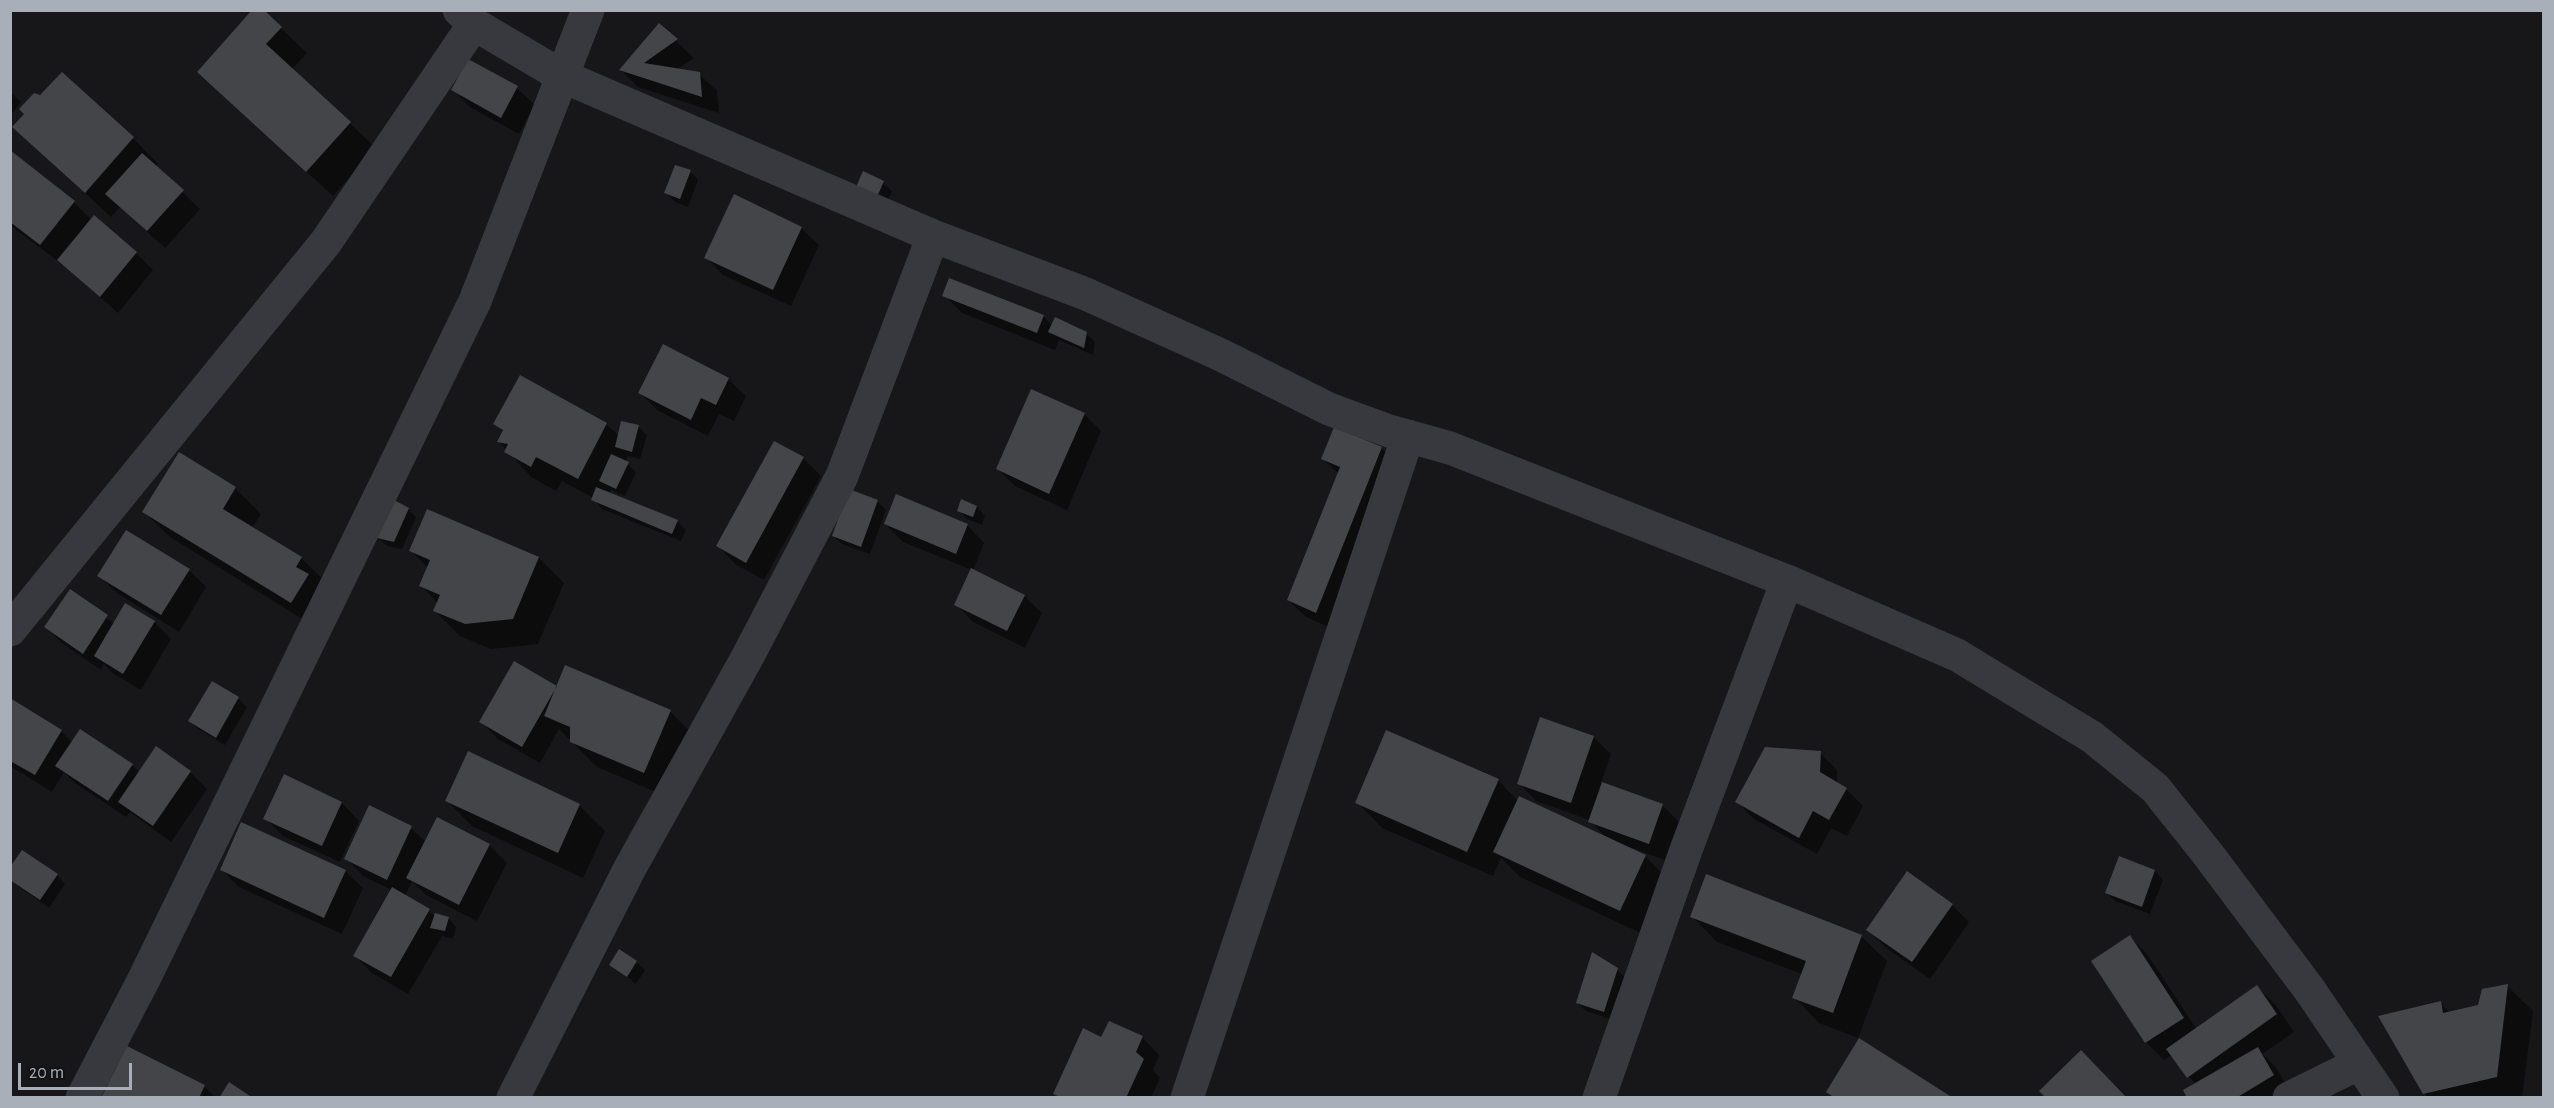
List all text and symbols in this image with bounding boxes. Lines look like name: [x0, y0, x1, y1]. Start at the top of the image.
scale bar: [21, 1051, 135, 1089]
text: 20 m: [29, 1064, 64, 1082]

